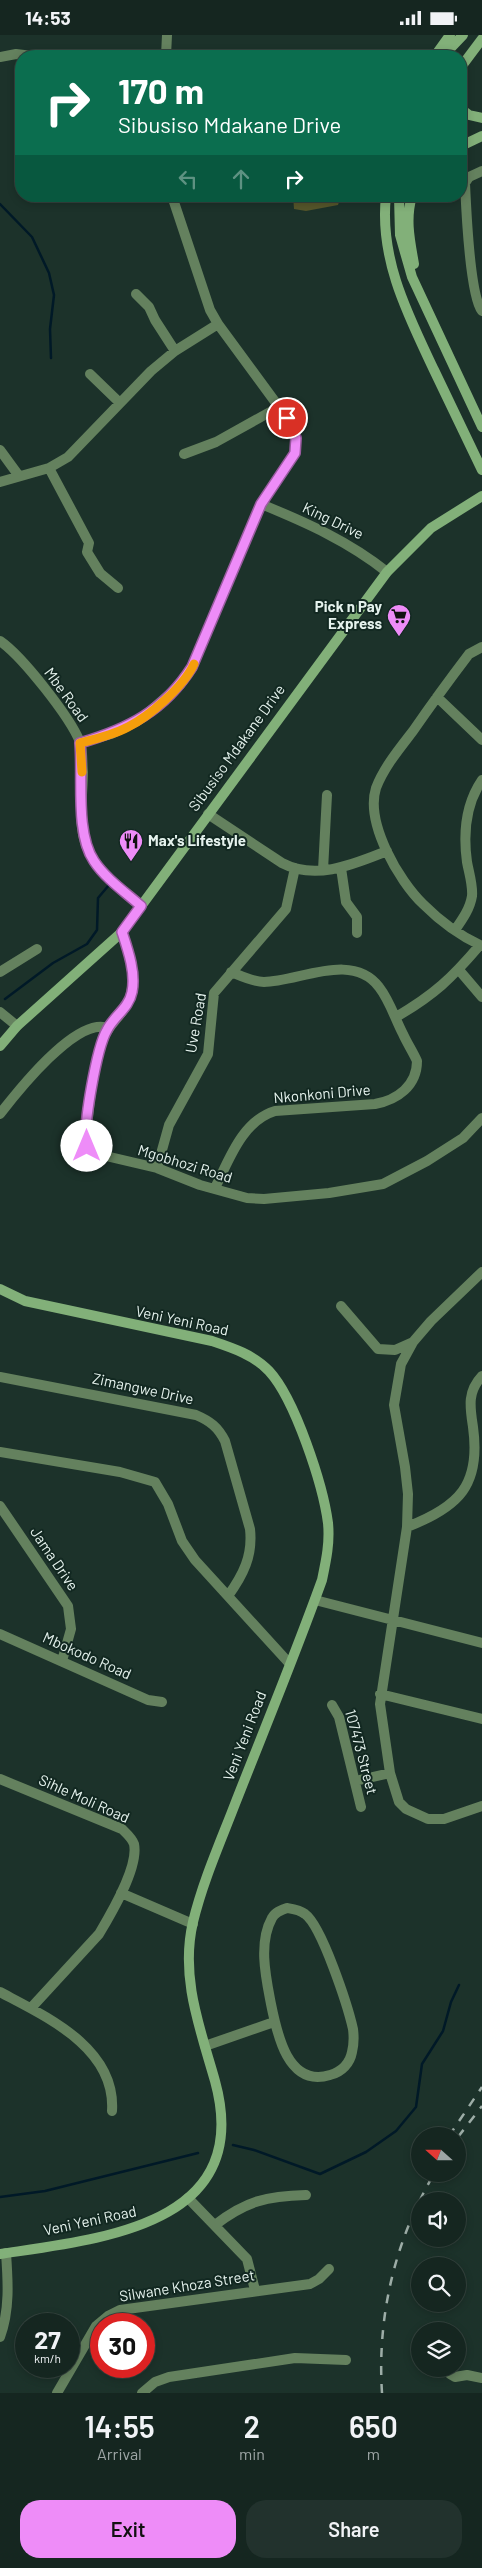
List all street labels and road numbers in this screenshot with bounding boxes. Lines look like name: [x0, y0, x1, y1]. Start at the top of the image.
street label: King Drive: [300, 498, 367, 543]
street label: Mbe Road: [41, 664, 93, 725]
street label: Sibusiso Mdakane Drive: [184, 681, 288, 814]
street label: Uve Road: [181, 991, 209, 1054]
street label: Nkonkoni Drive: [273, 1080, 371, 1106]
street label: Mgobhozi Road: [136, 1140, 235, 1186]
street label: Veni Yeni Road: [134, 1301, 230, 1339]
street label: Zimangwe Drive: [91, 1368, 196, 1408]
street label: Jama Drive: [27, 1523, 83, 1594]
street label: Mbokodo Road: [40, 1628, 134, 1683]
street label: Veni Yeni Road: [219, 1688, 269, 1783]
street label: 107473 Street: [342, 1707, 382, 1796]
street label: Sihle Moli Road: [36, 1770, 133, 1826]
street label: Veni Yeni Road: [42, 2201, 138, 2239]
street label: Silwane Khoza Street: [118, 2265, 256, 2305]

